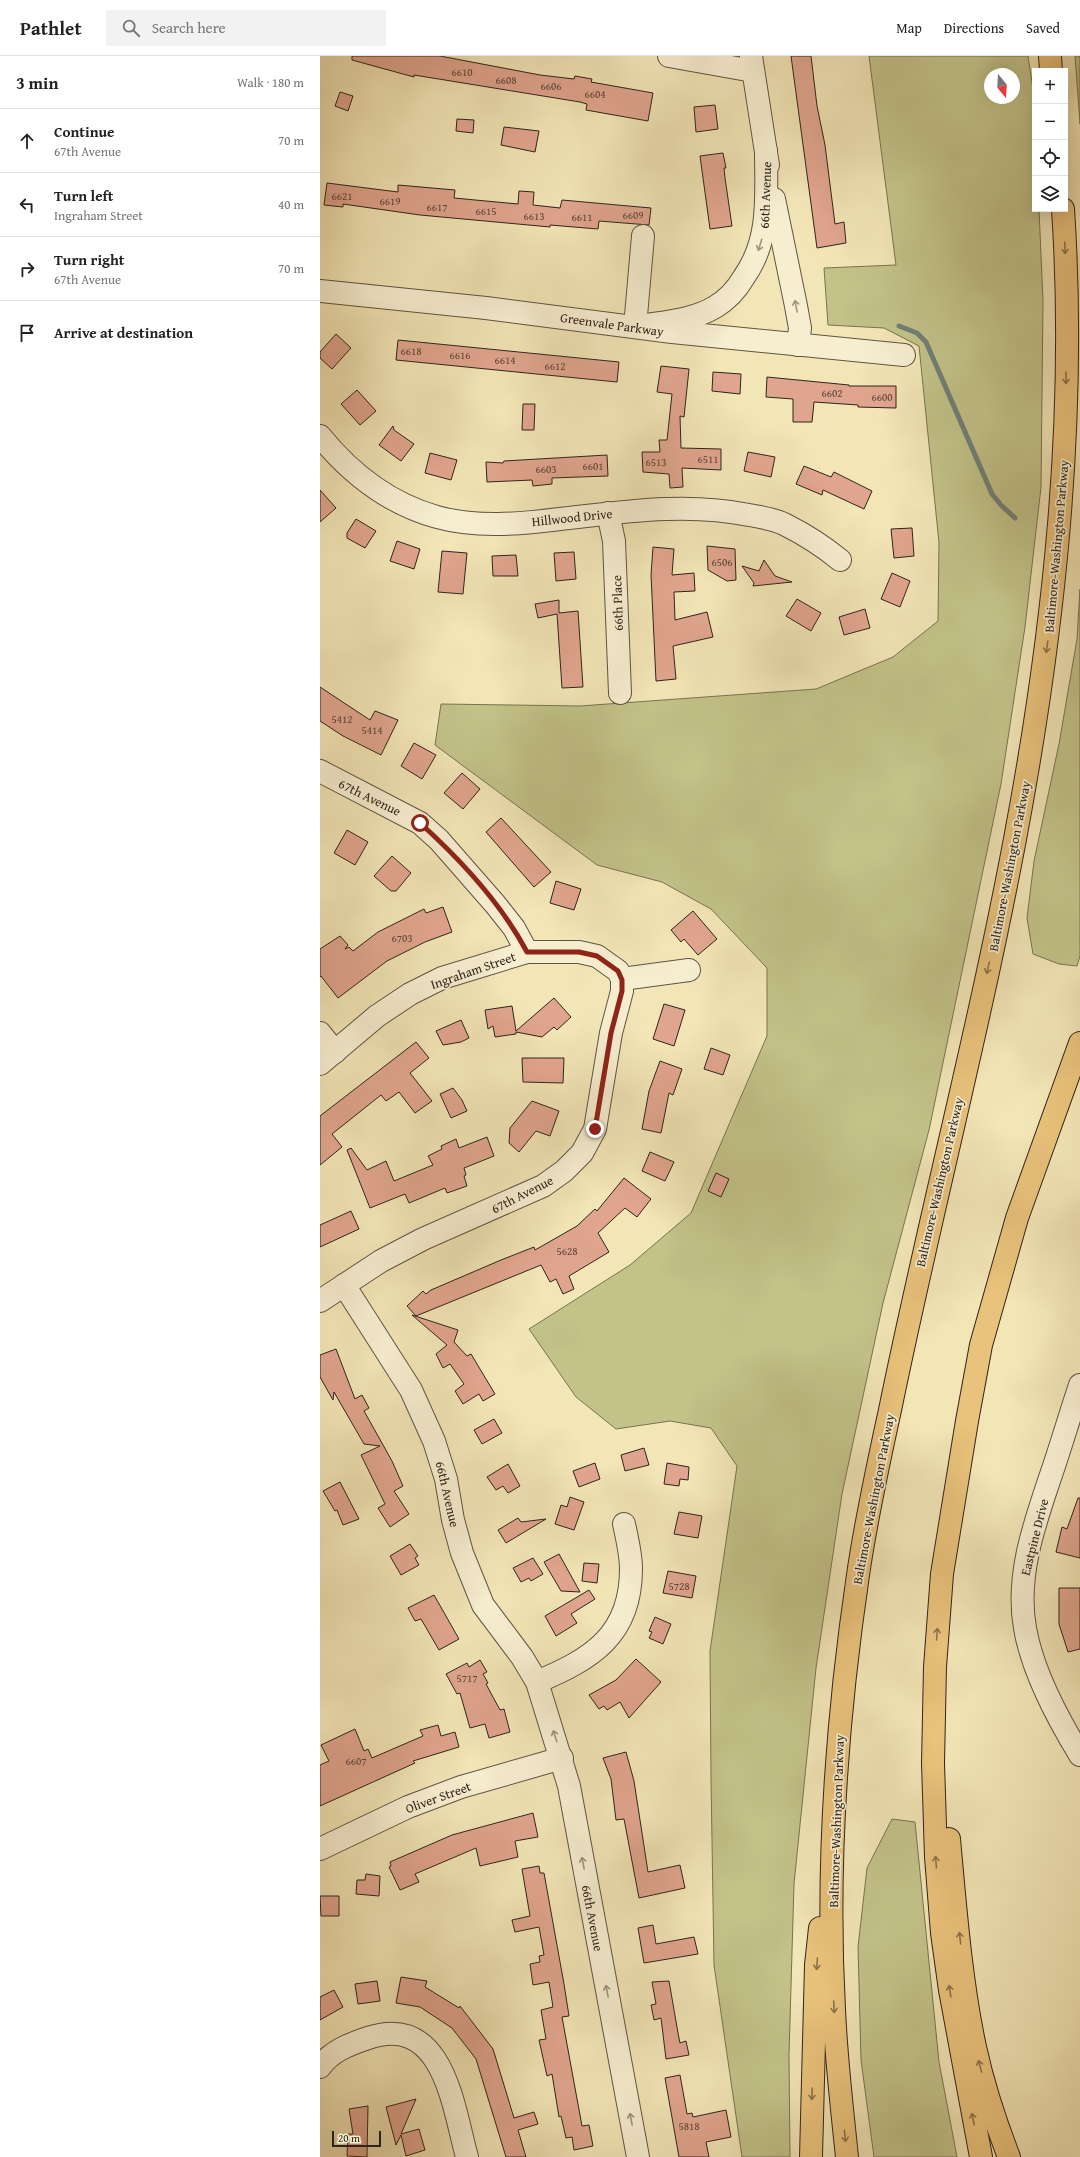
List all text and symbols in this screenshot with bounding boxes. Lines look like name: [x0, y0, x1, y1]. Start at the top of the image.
search box: [106, 10, 386, 46]
text: Pathlet: [20, 14, 82, 42]
icon: search: [120, 17, 142, 39]
text: Search here: [152, 17, 226, 38]
text: Map: [896, 18, 922, 38]
text: Directions: [944, 18, 1004, 38]
text: Saved: [1026, 18, 1060, 38]
house number: 6610: [451, 64, 473, 80]
north arrow: [984, 68, 1020, 104]
map controls: [1032, 68, 1068, 212]
button: +: [1032, 68, 1068, 104]
text: 3 min: [16, 70, 58, 95]
house number: 6608: [495, 72, 517, 88]
text: Walk · 180 m: [237, 73, 304, 92]
house number: 6606: [540, 78, 562, 94]
house number: 6604: [584, 86, 606, 102]
button: −: [1032, 104, 1068, 140]
text: Continue: [54, 121, 115, 142]
icon: ahead: [16, 130, 38, 152]
text: 70 m: [278, 131, 304, 150]
button: locate: [1032, 140, 1068, 176]
text: 67th Avenue: [54, 142, 121, 161]
street label: 66th Avenue: [755, 161, 776, 229]
button: layers: [1032, 176, 1068, 212]
text: Turn left: [54, 185, 113, 206]
house number: 6621: [331, 188, 353, 204]
house number: 6619: [379, 193, 401, 209]
icon: left: [16, 194, 38, 216]
text: 40 m: [278, 195, 304, 214]
house number: 6617: [426, 199, 448, 215]
house number: 6615: [475, 203, 497, 219]
text: Ingraham Street: [54, 206, 143, 225]
house number: 6609: [622, 207, 644, 223]
house number: 6613: [523, 208, 545, 224]
house number: 6611: [571, 209, 593, 225]
one-way arrow: [756, 239, 763, 252]
one-way arrow: [1061, 241, 1068, 254]
text: Turn right: [54, 249, 125, 270]
icon: right: [16, 258, 38, 280]
text: 70 m: [278, 259, 304, 278]
text: 67th Avenue: [54, 270, 121, 289]
one-way arrow: [792, 300, 800, 313]
street label: Greenvale Parkway: [559, 308, 665, 341]
icon: arrive: [16, 322, 38, 344]
text: Arrive at destination: [54, 322, 193, 343]
house number: 6618: [400, 343, 422, 359]
house number: 6616: [449, 347, 471, 363]
house number: 6614: [494, 352, 516, 368]
house number: 6612: [544, 358, 566, 374]
one-way arrow: [1062, 371, 1070, 384]
house number: 6602: [821, 385, 843, 401]
house number: 6600: [871, 389, 893, 405]
house number: 6511: [697, 451, 719, 467]
house number: 6513: [645, 454, 667, 470]
house number: 6601: [582, 458, 604, 474]
street label: Baltimore-Washington Parkway: [1039, 458, 1074, 633]
house number: 6603: [535, 461, 557, 477]
street label: Hillwood Drive: [531, 504, 613, 531]
house number: 6506: [711, 554, 733, 570]
street label: 66th Place: [607, 575, 628, 631]
one-way arrow: [1043, 640, 1051, 653]
house number: 5412: [331, 711, 353, 727]
house number: 5414: [361, 722, 383, 738]
street label: 67th Avenue: [335, 774, 404, 821]
street label: Baltimore-Washington Parkway: [984, 779, 1035, 953]
route start: [411, 814, 429, 832]
house number: 6703: [391, 930, 413, 946]
street label: Ingraham Street: [428, 947, 519, 994]
one-way arrow: [983, 961, 991, 974]
street label: Baltimore-Washington Parkway: [911, 1095, 968, 1269]
route end: [586, 1120, 604, 1138]
street label: 67th Avenue: [488, 1171, 556, 1218]
house number: 5628: [556, 1243, 578, 1259]
street label: Baltimore-Washington Parkway: [848, 1412, 899, 1586]
street label: 66th Avenue: [431, 1459, 464, 1529]
street label: Eastpine Drive: [1016, 1497, 1053, 1578]
house number: 5728: [668, 1578, 690, 1594]
one-way arrow: [934, 1628, 941, 1641]
house number: 5717: [456, 1670, 478, 1686]
one-way arrow: [551, 1730, 558, 1743]
street label: Baltimore-Washington Parkway: [824, 1734, 849, 1908]
house number: 6607: [345, 1753, 367, 1769]
street label: Oliver Street: [403, 1777, 474, 1818]
one-way arrow: [933, 1856, 940, 1869]
one-way arrow: [579, 1857, 587, 1870]
street label: 66th Avenue: [577, 1883, 608, 1953]
one-way arrow: [956, 1932, 964, 1945]
one-way arrow: [813, 1957, 820, 1970]
one-way arrow: [603, 1985, 611, 1998]
one-way arrow: [946, 1985, 954, 1998]
one-way arrow: [830, 2000, 837, 2013]
one-way arrow: [976, 2060, 983, 2073]
one-way arrow: [808, 2087, 815, 2100]
one-way arrow: [626, 2113, 634, 2126]
one-way arrow: [969, 2113, 977, 2126]
house number: 5818: [678, 2118, 700, 2134]
scale bar: [332, 2129, 381, 2148]
one-way arrow: [841, 2129, 848, 2142]
text: 20 m: [338, 2130, 360, 2146]

